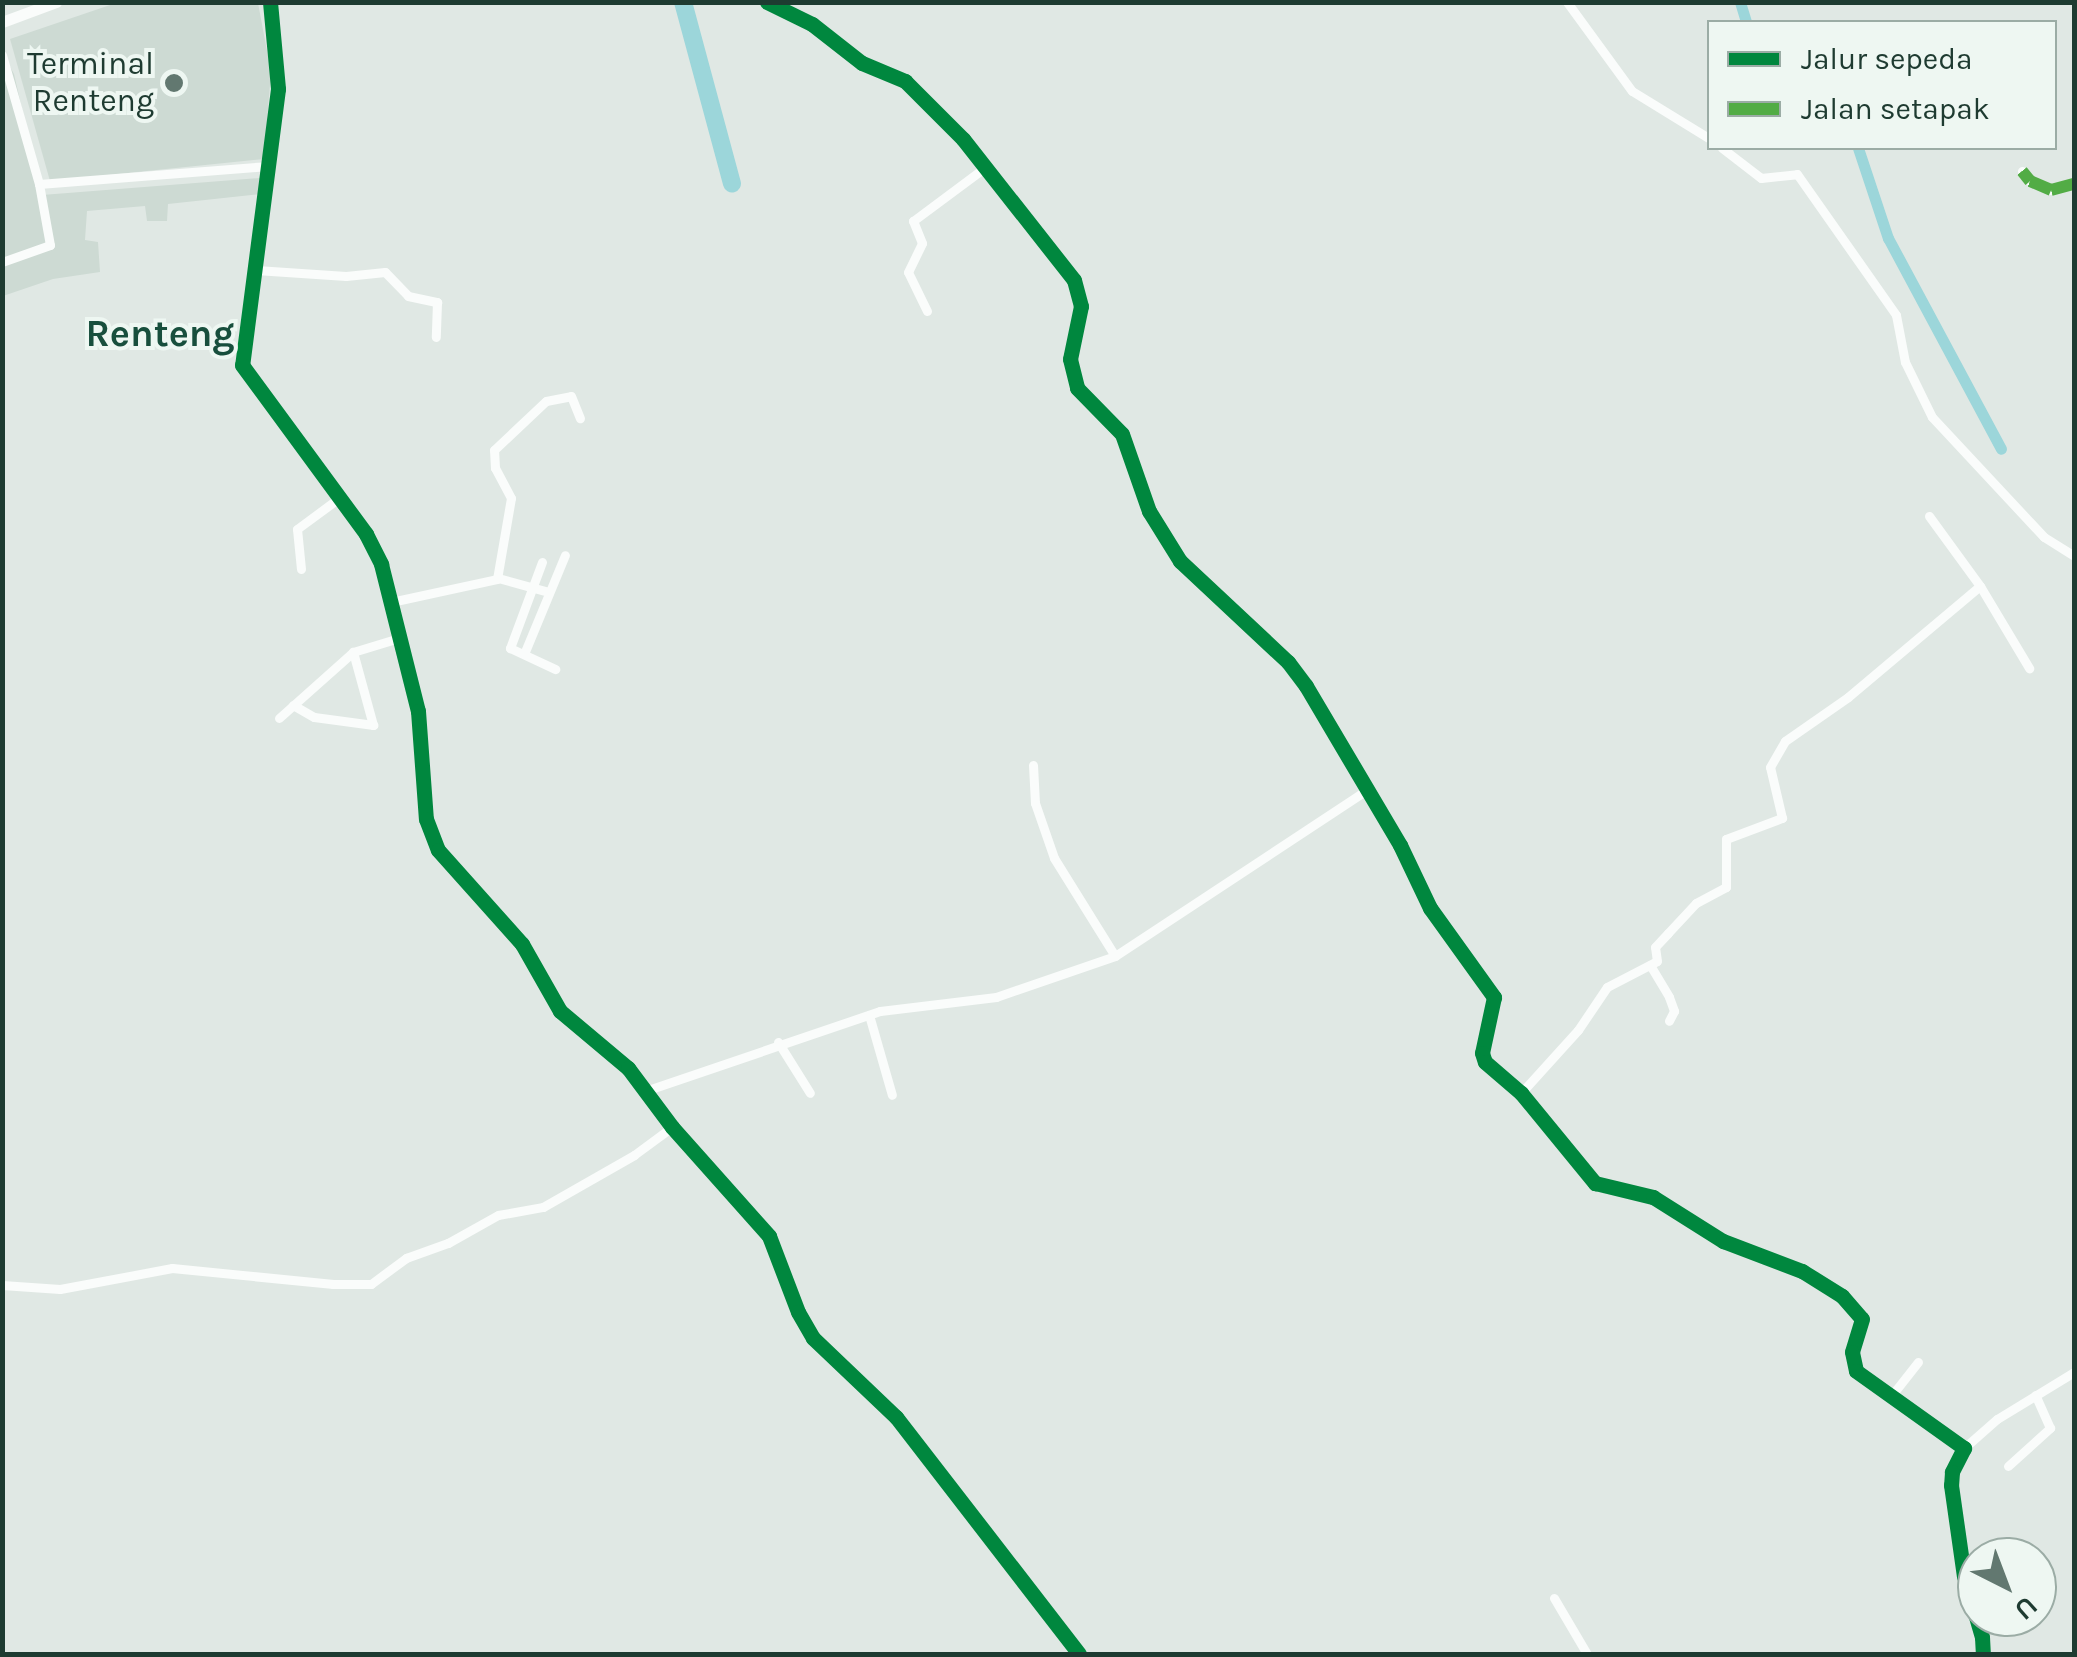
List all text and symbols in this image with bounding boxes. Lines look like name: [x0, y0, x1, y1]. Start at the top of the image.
legend: [1707, 20, 2057, 150]
text: Jalur sepeda: [1801, 41, 1973, 77]
place label: Terminal Renteng: [27, 46, 154, 121]
marker: Terminal Renteng: [163, 72, 185, 94]
text: Jalan setapak: [1801, 91, 1990, 127]
district label: Renteng: [85, 311, 235, 357]
north arrow: [1957, 1537, 2057, 1637]
text: U: [2008, 1589, 2044, 1627]

